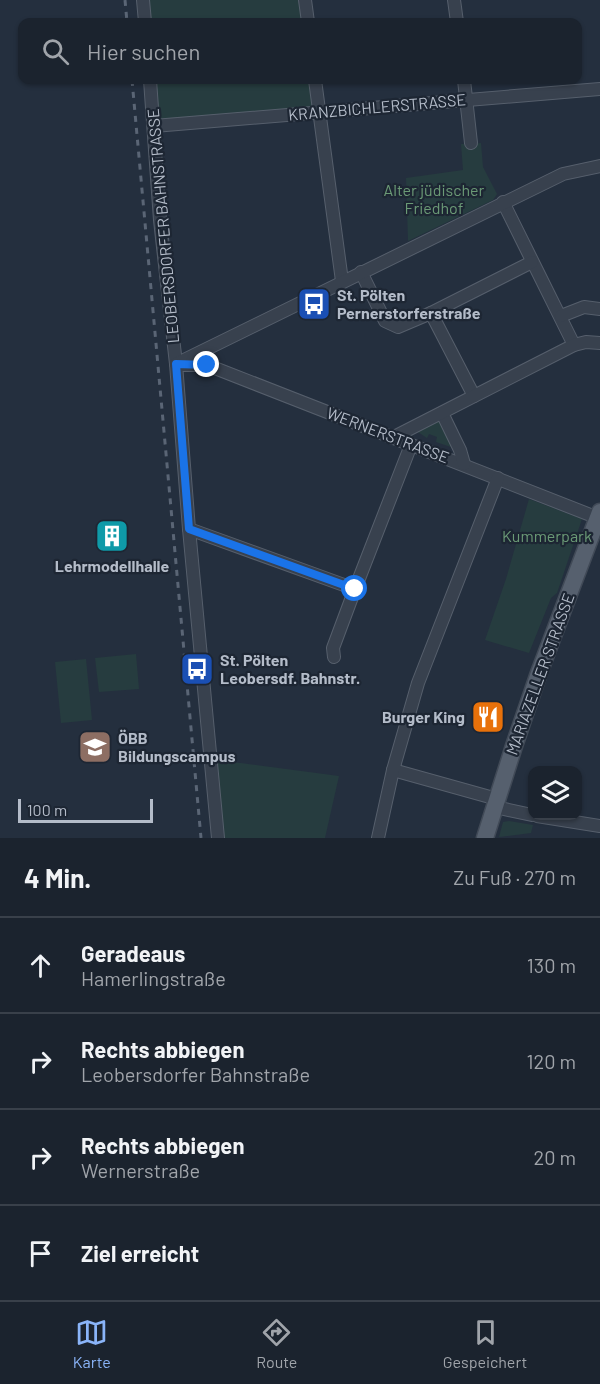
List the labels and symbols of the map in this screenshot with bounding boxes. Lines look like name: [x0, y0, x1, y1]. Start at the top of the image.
street label: KRANZBICHLERSTRASSE: [287, 89, 467, 124]
street label: LEOBERSDORFER BAHNSTRASSE: [143, 108, 182, 344]
park label: Alter jüdischer Friedhof: [384, 180, 485, 217]
place label: St. Pölten Pernerstorferstraße: [337, 285, 481, 322]
bus stop icon: St. Pölten Pernerstorferstraße: [296, 286, 332, 322]
route end: [193, 351, 219, 377]
street label: WERNERSTRASSE: [324, 402, 452, 467]
building icon: Lehrmodellhalle: [94, 518, 130, 554]
park label: Kummerpark: [502, 526, 592, 545]
place label: Lehrmodellhalle: [55, 556, 169, 575]
route start: [341, 575, 367, 601]
street label: MARIAZELLER STRASSE: [501, 590, 578, 757]
place label: St. Pölten Leobersdf. Bahnstr.: [220, 650, 360, 687]
bus stop icon: St. Pölten Leobersdf. Bahnstr.: [179, 651, 215, 687]
restaurant icon: Burger King: [470, 699, 506, 735]
place label: Burger King: [382, 707, 465, 726]
place label: ÖBB Bildungscampus: [118, 728, 236, 765]
school or university icon: ÖBB Bildungscampus: [77, 729, 113, 765]
scale bar: [18, 796, 153, 824]

